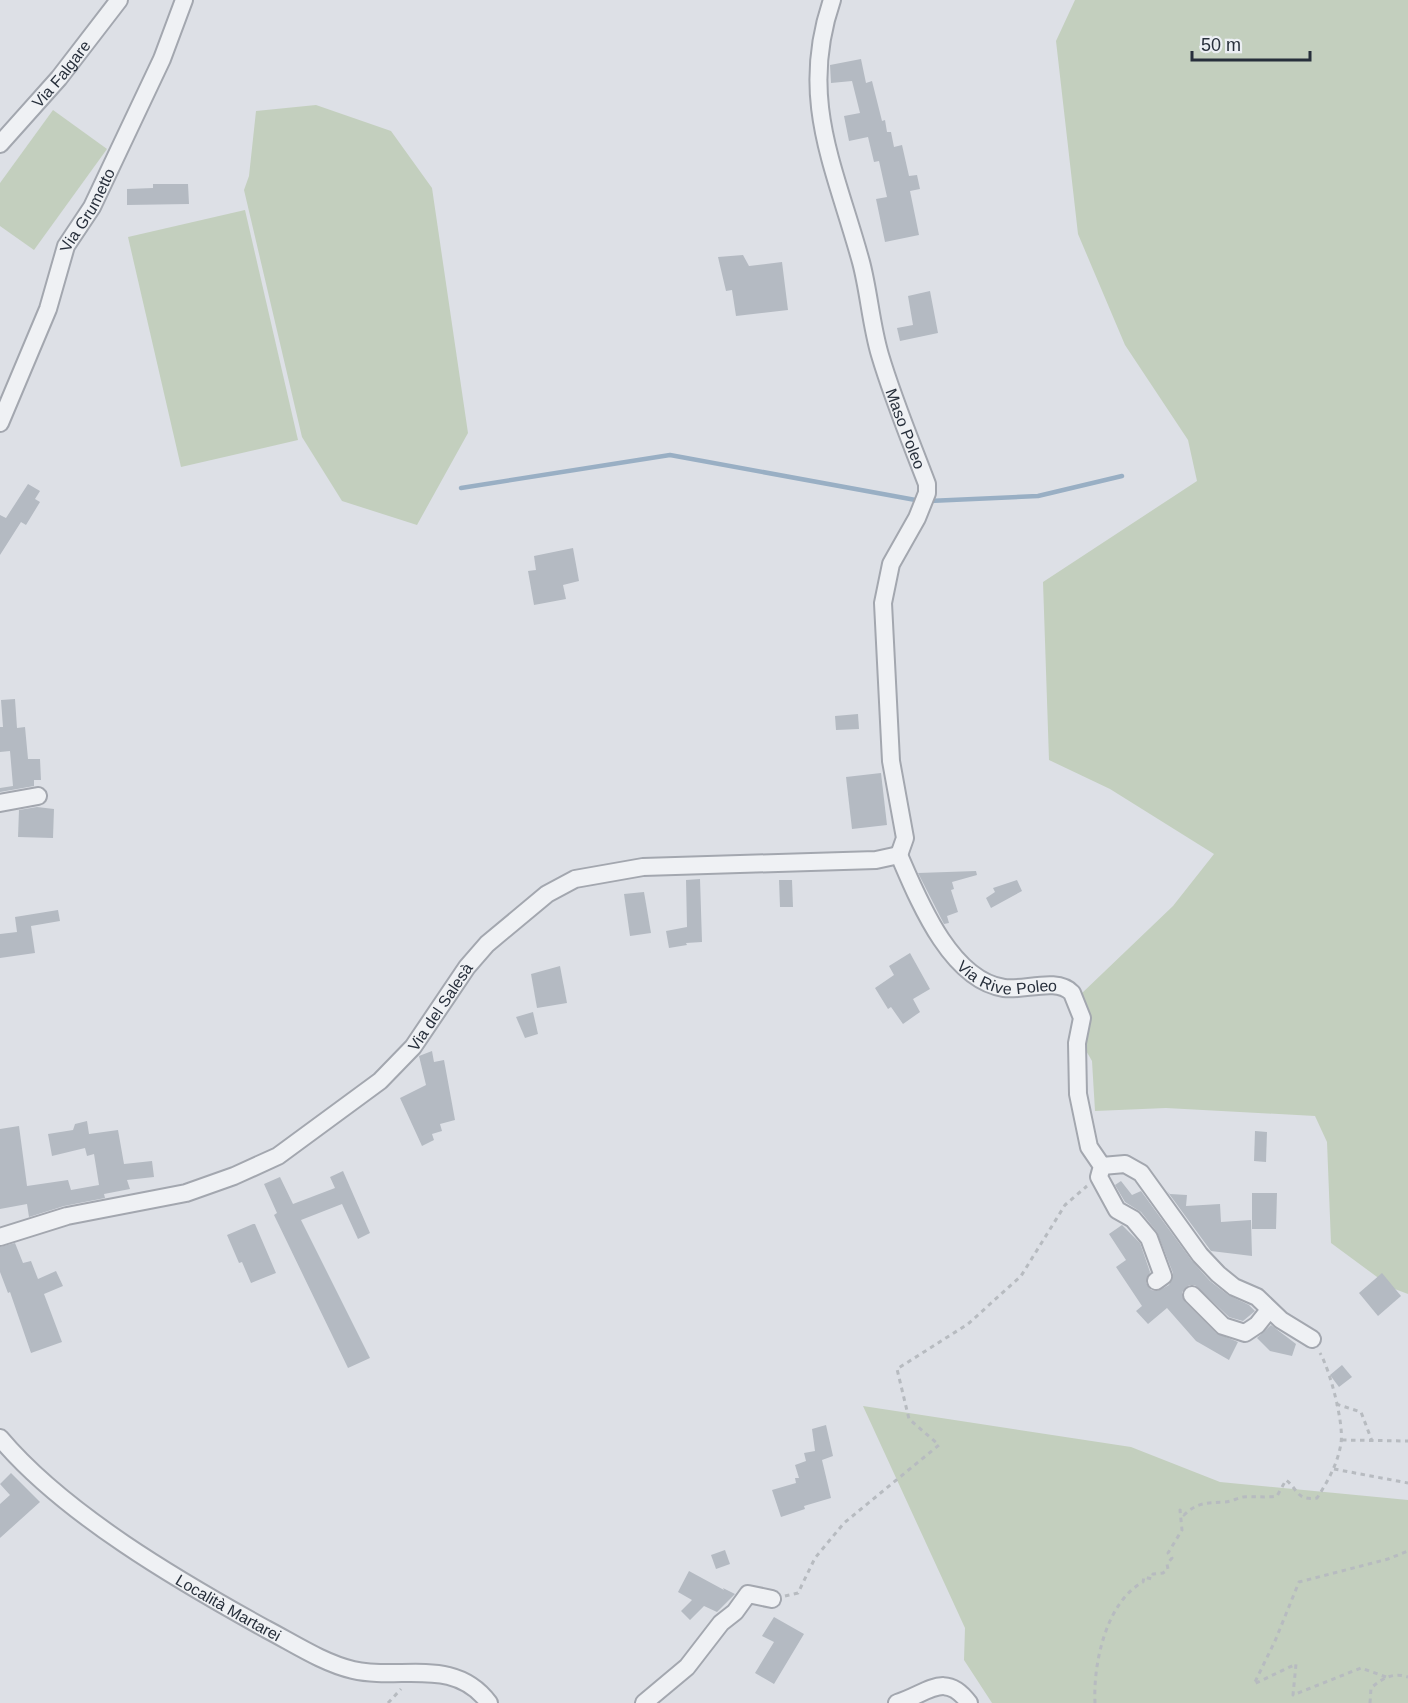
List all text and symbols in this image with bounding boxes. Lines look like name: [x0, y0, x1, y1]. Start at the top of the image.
scale bar: [1192, 24, 1310, 62]
text: 50 m: [1201, 35, 1241, 55]
street label: Via Falgare: [29, 37, 94, 111]
street label: Via Grumetto: [57, 166, 118, 254]
street label: Maso Poleo: [882, 386, 928, 472]
street label: Via Rive Poleo: [954, 957, 1058, 998]
street label: Via del Salesà: [405, 960, 476, 1054]
street label: Località Martarei: [173, 1571, 284, 1644]

